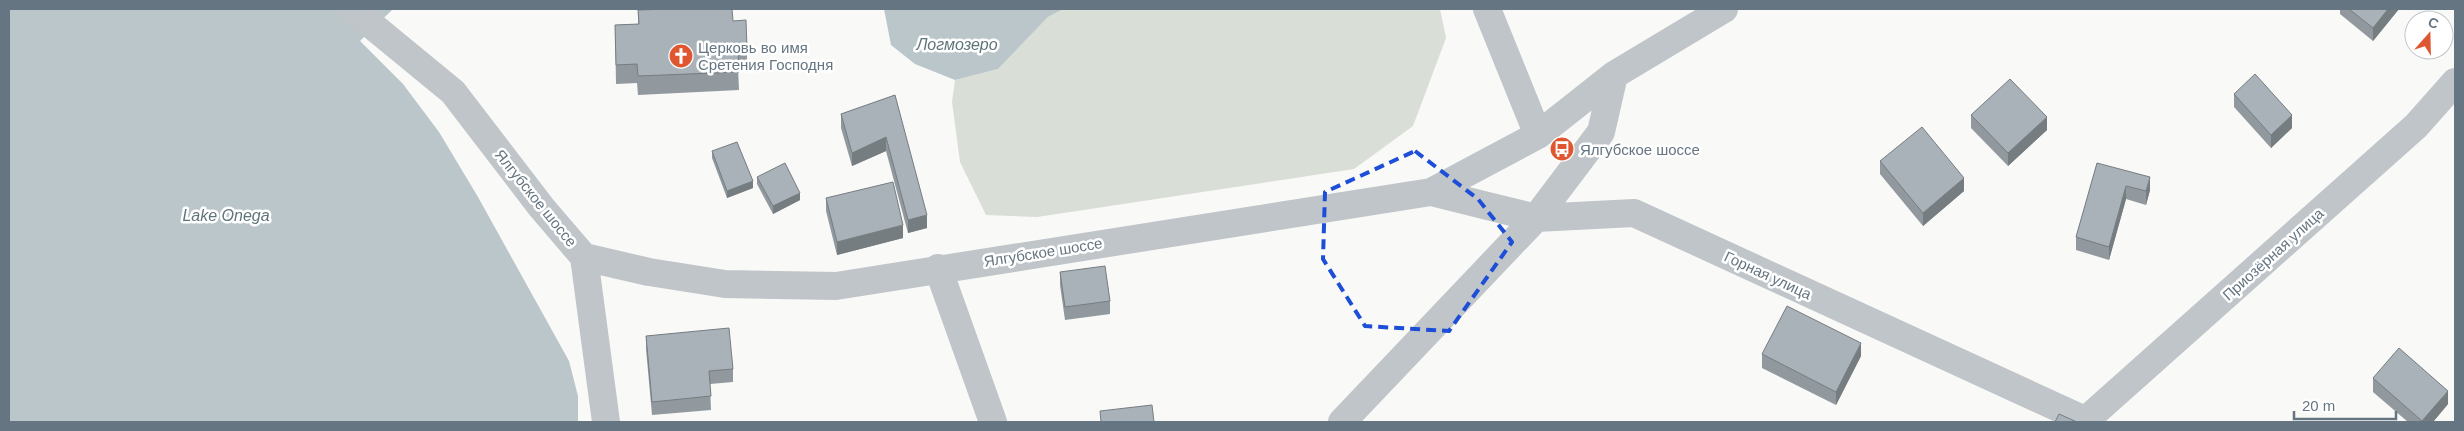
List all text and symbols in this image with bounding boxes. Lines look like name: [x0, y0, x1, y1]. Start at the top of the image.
north arrow: [2404, 10, 2454, 60]
text: С: [2426, 14, 2441, 32]
water label: Логмозеро: [915, 36, 998, 53]
place label: Церковь во имя Сретения Господня: [698, 39, 833, 73]
church icon: Церковь во имя Сретения Господня: [668, 43, 694, 69]
bus stop icon: Ялгубское шоссе: [1549, 136, 1575, 162]
place label: Ялгубское шоссе: [1580, 141, 1700, 158]
street label: Ялгубское шоссе: [492, 146, 580, 250]
street label: Приозёрная улица: [2219, 204, 2327, 304]
water label: Lake Onega: [182, 207, 270, 224]
street label: Ялгубское шоссе: [982, 234, 1104, 270]
street label: Горная улица: [1722, 247, 1815, 303]
scale bar: [2294, 388, 2396, 420]
text: 20 m: [2302, 397, 2335, 414]

